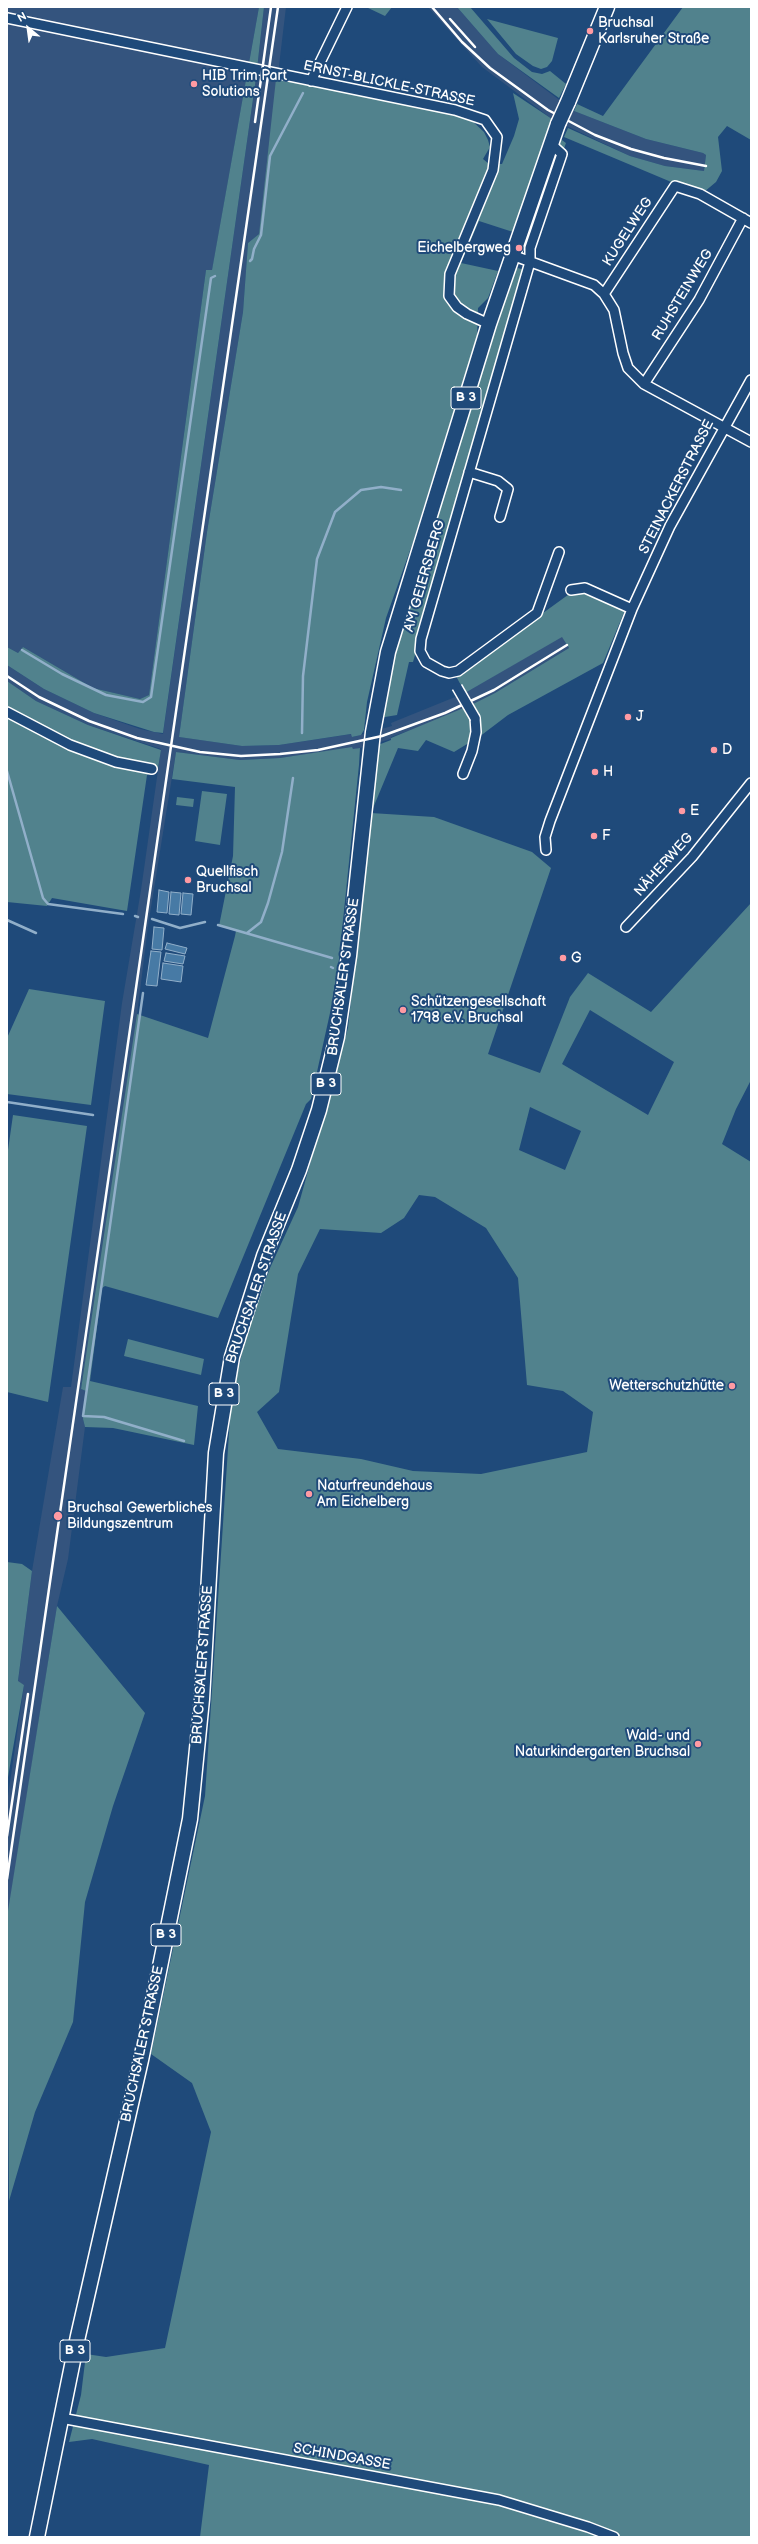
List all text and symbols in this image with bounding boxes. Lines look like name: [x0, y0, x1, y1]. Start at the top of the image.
north arrow: [8, 8, 48, 48]
text: N: [15, 9, 29, 25]
place label: Bruchsal Karlsruher Straße: [598, 15, 709, 48]
marker: Bruchsal Karlsruher Straße: [585, 26, 595, 36]
street label: ERNST-BLICKLE-STRASSE: [302, 58, 476, 110]
place label: HIB Trim Part Solutions: [202, 68, 287, 100]
marker: HIB Trim Part Solutions: [189, 79, 199, 89]
street label: KUGELWEG: [600, 194, 656, 270]
place label: Eichelbergweg: [417, 240, 511, 256]
marker: Eichelbergweg: [514, 243, 524, 253]
street label: RUHSTEINWEG: [649, 246, 717, 344]
road number: B 3: [451, 387, 481, 409]
street label: STEINACKERSTRASSE: [636, 417, 718, 557]
street label: AM GEIERSBERG: [401, 518, 449, 634]
place label: J: [636, 709, 644, 725]
marker: J: [623, 712, 633, 722]
place label: D: [722, 742, 732, 758]
marker: D: [709, 745, 719, 755]
place label: H: [603, 764, 613, 780]
marker: H: [590, 767, 600, 777]
place label: E: [690, 803, 699, 819]
marker: E: [677, 806, 687, 816]
place label: F: [602, 828, 610, 844]
street label: NÄHERWEG: [631, 830, 697, 900]
marker: F: [589, 831, 599, 841]
place label: Quellfisch Bruchsal: [196, 864, 258, 896]
marker: Quellfisch Bruchsal: [183, 875, 193, 885]
street label: BRUCHSALER STRASSE: [325, 897, 363, 1057]
place label: G: [571, 950, 581, 966]
marker: G: [558, 953, 568, 963]
place label: Schützengesellschaft 1798 e.V. Bruchsal: [411, 994, 546, 1026]
marker: Schützengesellschaft 1798 e.V. Bruchsal: [398, 1005, 408, 1015]
road number: B 3: [311, 1073, 341, 1095]
street label: BRUCHSALER STRASSE: [223, 1210, 291, 1366]
place label: Wetterschutzhütte: [609, 1378, 724, 1394]
marker: Wetterschutzhütte: [727, 1381, 737, 1391]
road number: B 3: [209, 1383, 239, 1405]
place label: Naturfreundehaus Am Eichelberg: [317, 1478, 432, 1510]
marker: Naturfreundehaus Am Eichelberg: [304, 1489, 314, 1499]
place label: Bruchsal Gewerbliches Bildungszentrum: [67, 1500, 213, 1532]
marker: Bruchsal Gewerbliches Bildungszentrum: [52, 1510, 64, 1522]
street label: BRUCHSALER STRASSE: [189, 1585, 217, 1745]
place label: Wald- und Naturkindergarten Bruchsal: [515, 1728, 690, 1760]
marker: Wald- und Naturkindergarten Bruchsal: [693, 1739, 703, 1749]
road number: B 3: [151, 1924, 181, 1946]
street label: BRUCHSALER STRASSE: [118, 1964, 168, 2124]
road number: B 3: [60, 2340, 90, 2362]
street label: SCHINDGASSE: [292, 2440, 392, 2474]

